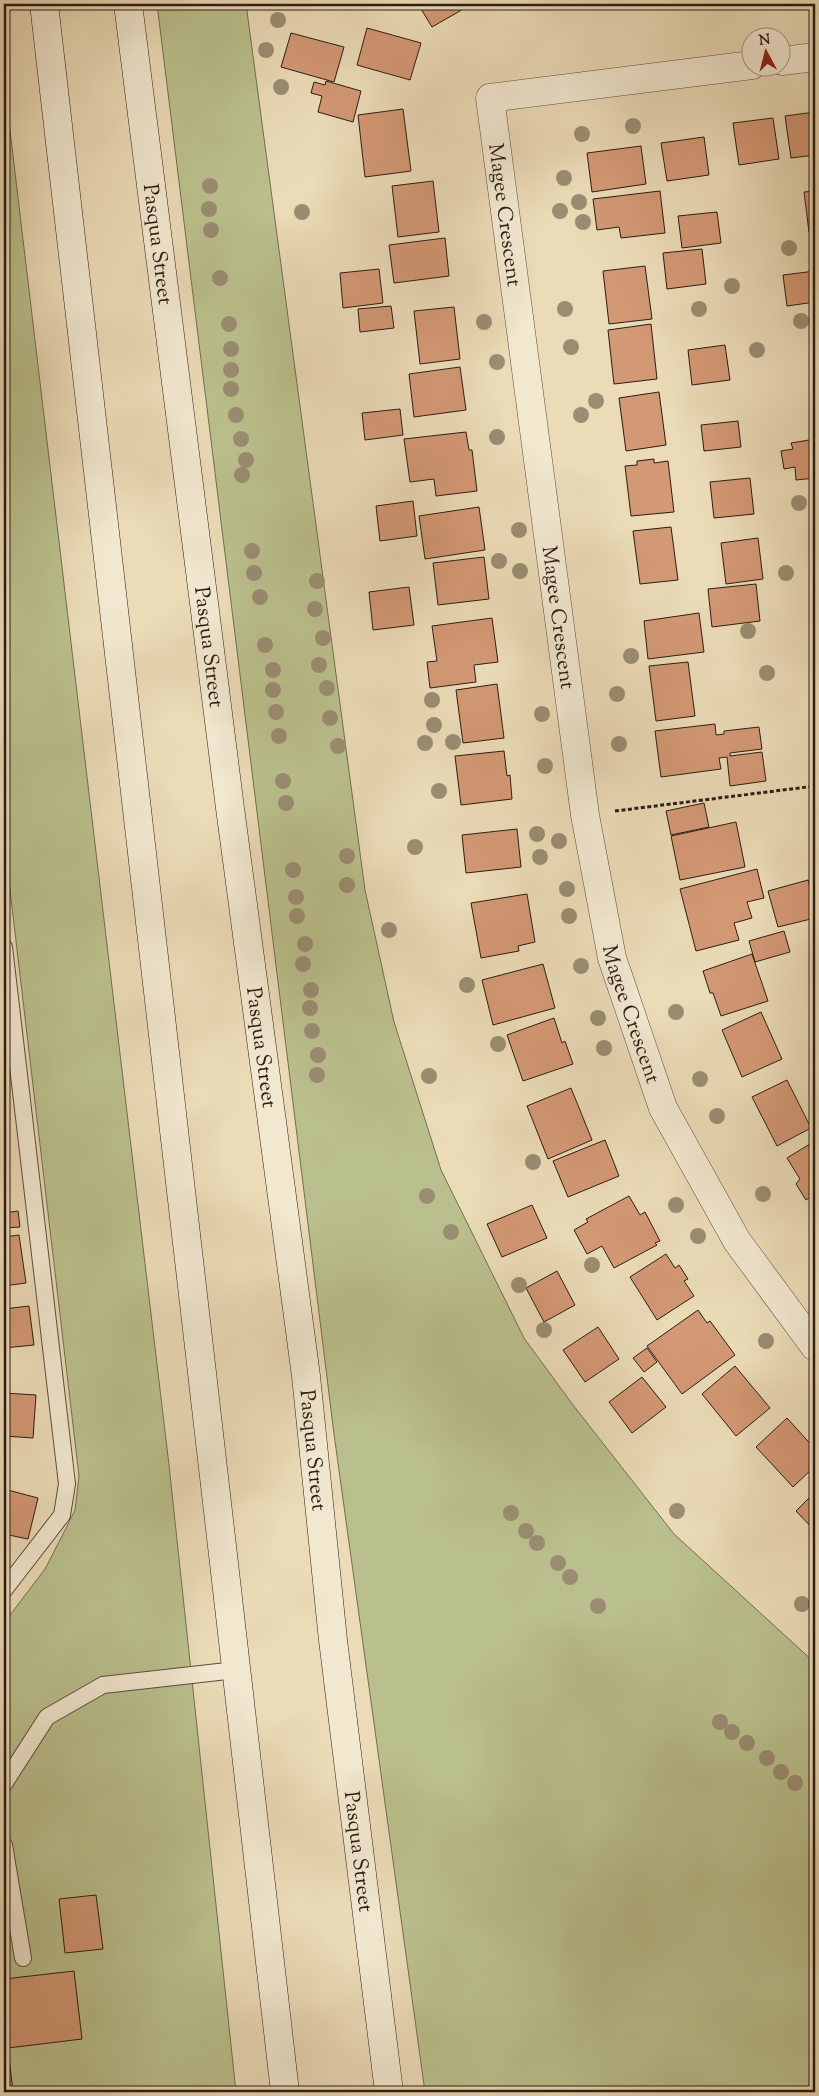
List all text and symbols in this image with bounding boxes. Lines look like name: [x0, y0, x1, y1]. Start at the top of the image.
north arrow: [742, 28, 792, 78]
text: N: [758, 30, 771, 52]
street label: Magee Crescent: [479, 142, 528, 289]
street label: Pasqua Street: [134, 182, 179, 307]
street label: Magee Crescent: [532, 544, 581, 691]
street label: Pasqua Street: [185, 585, 230, 709]
street label: Magee Crescent: [593, 943, 667, 1088]
street label: Pasqua Street: [237, 985, 283, 1110]
street label: Pasqua Street: [290, 1388, 333, 1512]
street label: Pasqua Street: [335, 1790, 380, 1914]

